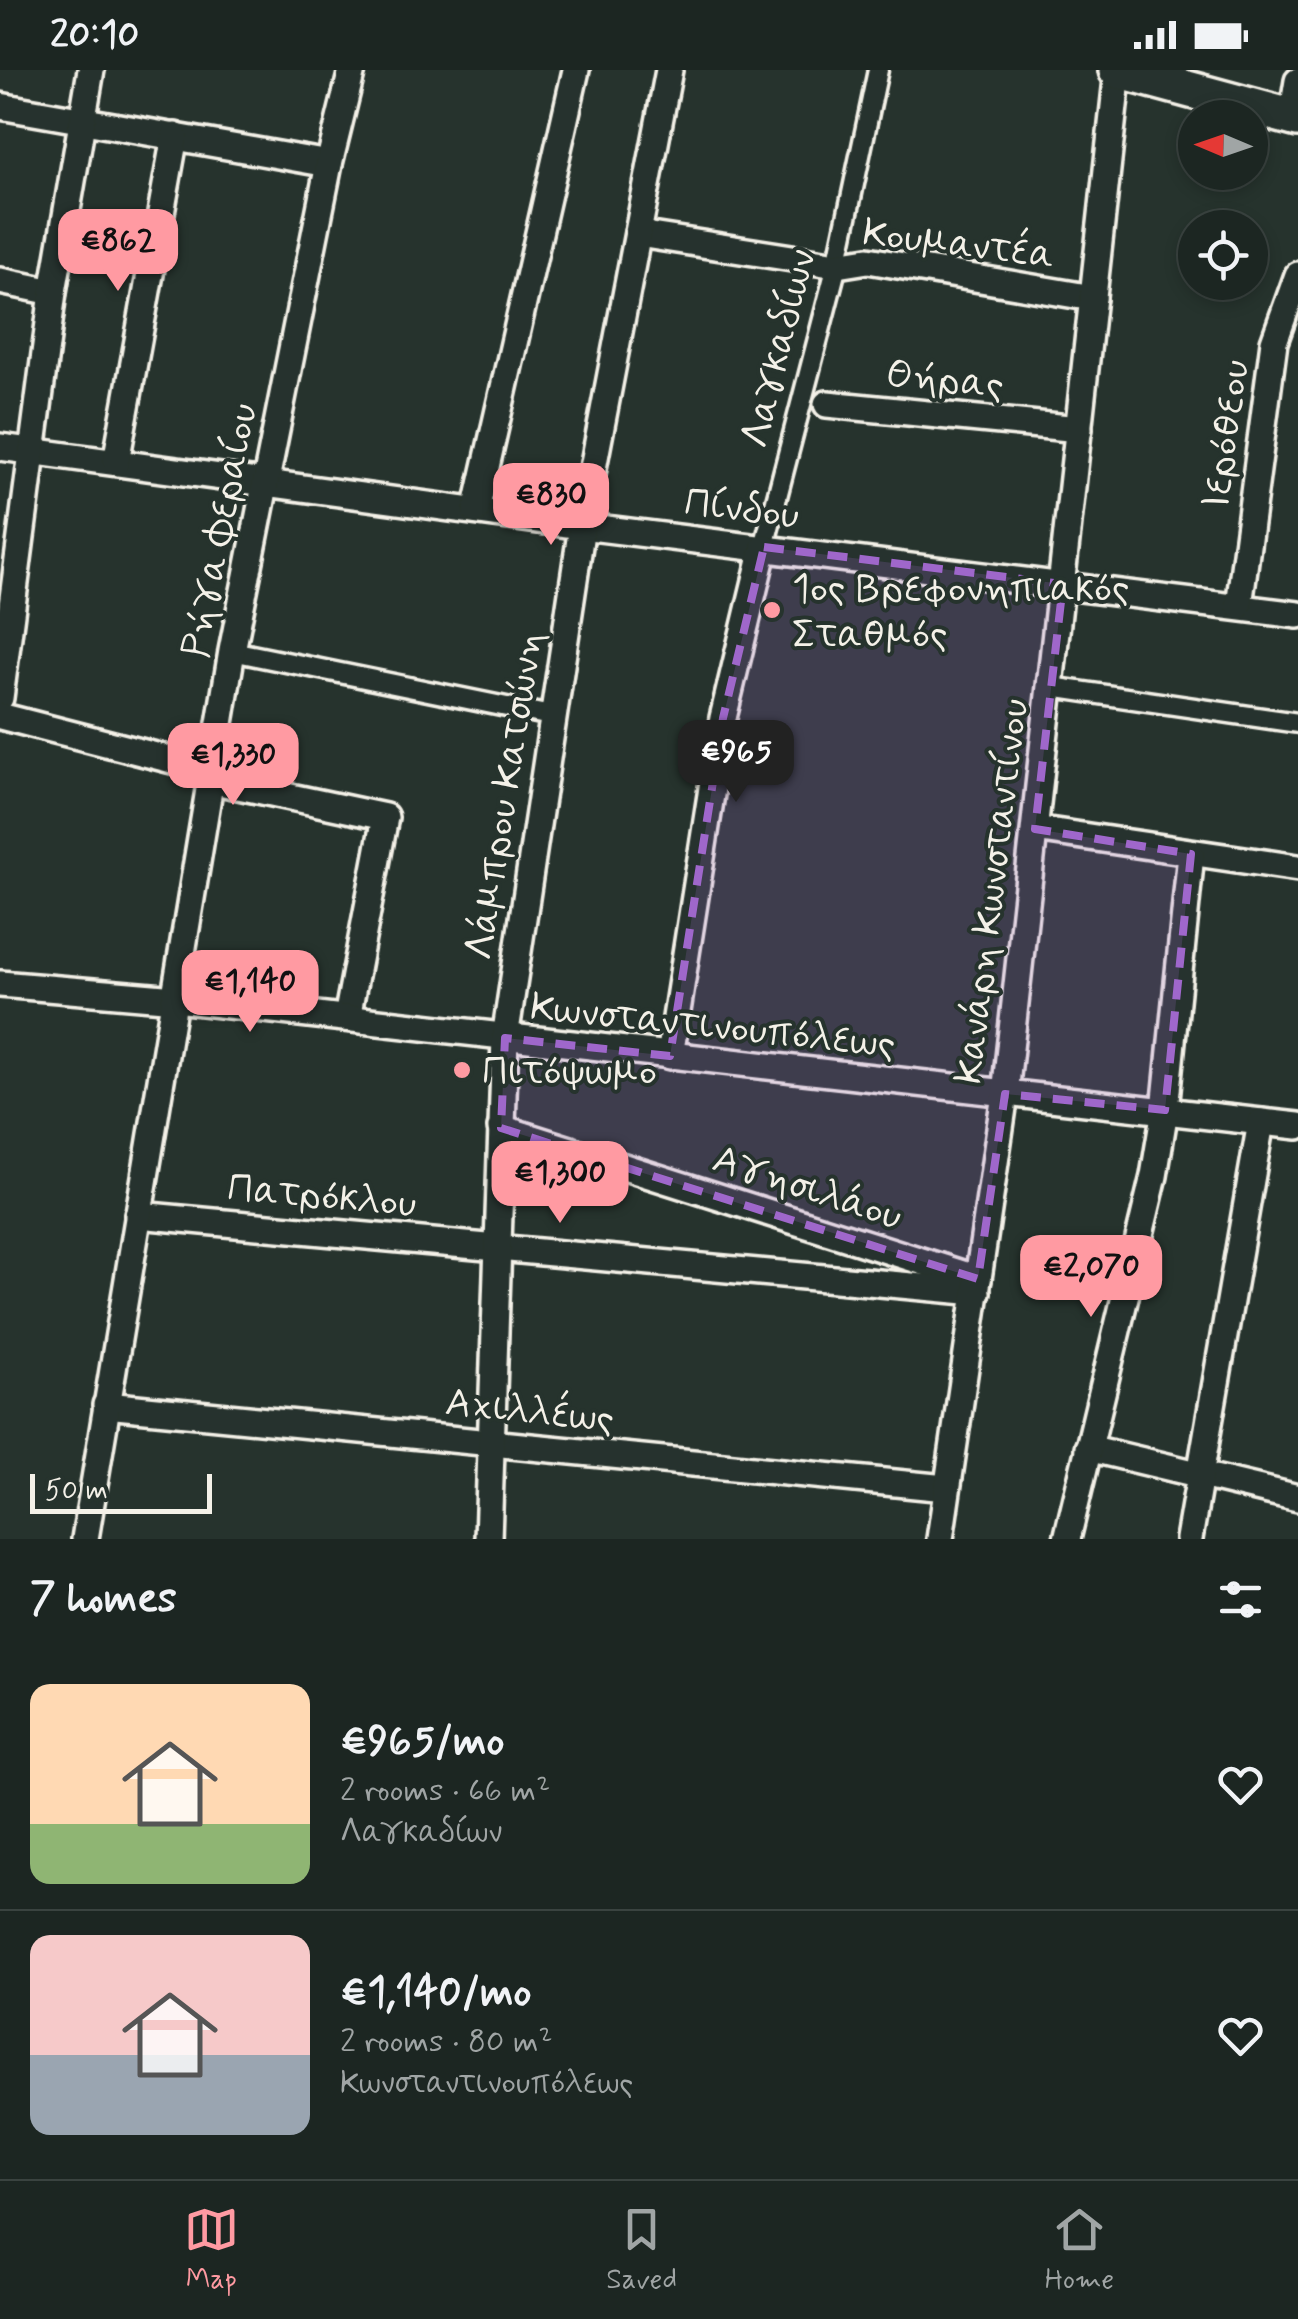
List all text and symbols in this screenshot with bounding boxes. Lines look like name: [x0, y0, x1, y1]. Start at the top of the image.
text: 20:10: [50, 11, 139, 60]
north arrow: [1178, 100, 1268, 190]
map controls: [1178, 100, 1268, 300]
street label: Κουμαντέα: [860, 206, 1058, 283]
pin: €862: [59, 209, 177, 294]
button: locate: [1178, 210, 1268, 300]
text: €862: [80, 220, 156, 262]
street label: Λαγκαδίων: [730, 244, 830, 454]
street label: Θήρας: [883, 349, 1006, 413]
street label: Ιερόθεου: [1191, 357, 1263, 512]
street label: Ρήγα Φεραίου: [171, 399, 271, 662]
pin: €830: [492, 463, 610, 548]
text: €830: [515, 474, 587, 516]
street label: Πίνδου: [681, 477, 802, 543]
place label: 1ος Βρεφονηπιακός Σταθμός: [792, 564, 1130, 662]
marker: 1ος Βρεφονηπιακός Σταθμός: [761, 599, 783, 621]
street label: Λάμπρου Κατσώνη: [454, 627, 558, 964]
street label: Κανάρη Κωνσταντίνου: [944, 696, 1042, 1087]
pin: €965: [677, 720, 795, 805]
pin: €1,330: [152, 723, 314, 808]
text: €965: [700, 731, 772, 773]
text: €1,330: [190, 734, 276, 776]
pin: €1,140: [169, 950, 331, 1035]
text: €1,140: [204, 961, 296, 1003]
street label: Κωνσταντινουπόλεως: [528, 982, 898, 1072]
place label: Πιτόψωμο: [482, 1047, 657, 1099]
marker: Πιτόψωμο: [451, 1059, 473, 1081]
street label: Αγησιλάου: [706, 1134, 908, 1244]
pin: €1,300: [479, 1141, 641, 1226]
text: €1,300: [514, 1152, 606, 1194]
street label: Πατρόκλου: [225, 1163, 418, 1231]
pin: €2,070: [1010, 1235, 1172, 1320]
text: €2,070: [1042, 1246, 1140, 1288]
street label: Αχιλλέως: [443, 1376, 617, 1447]
scale bar: [30, 1469, 212, 1514]
text: 50 m: [45, 1473, 108, 1510]
text: 7 homes: [30, 1572, 177, 1627]
icon: filters: [1213, 1572, 1268, 1627]
text: €965/mo: [340, 1715, 504, 1770]
icon: home: [110, 1724, 230, 1844]
icon: heart: [1213, 1757, 1268, 1812]
text: 2 rooms · 66 m²: [340, 1770, 550, 1812]
text: Λαγκαδίων: [340, 1812, 502, 1854]
text: €1,140/mo: [340, 1966, 531, 2021]
icon: home: [110, 1975, 230, 2095]
icon: heart: [1213, 2008, 1268, 2063]
text: 2 rooms · 80 m²: [340, 2021, 553, 2063]
text: Κωνσταντινουπόλεως: [340, 2063, 633, 2105]
tab: Map: [184, 2202, 239, 2299]
tab: Saved: [606, 2202, 677, 2299]
tab: Home: [1045, 2202, 1114, 2299]

